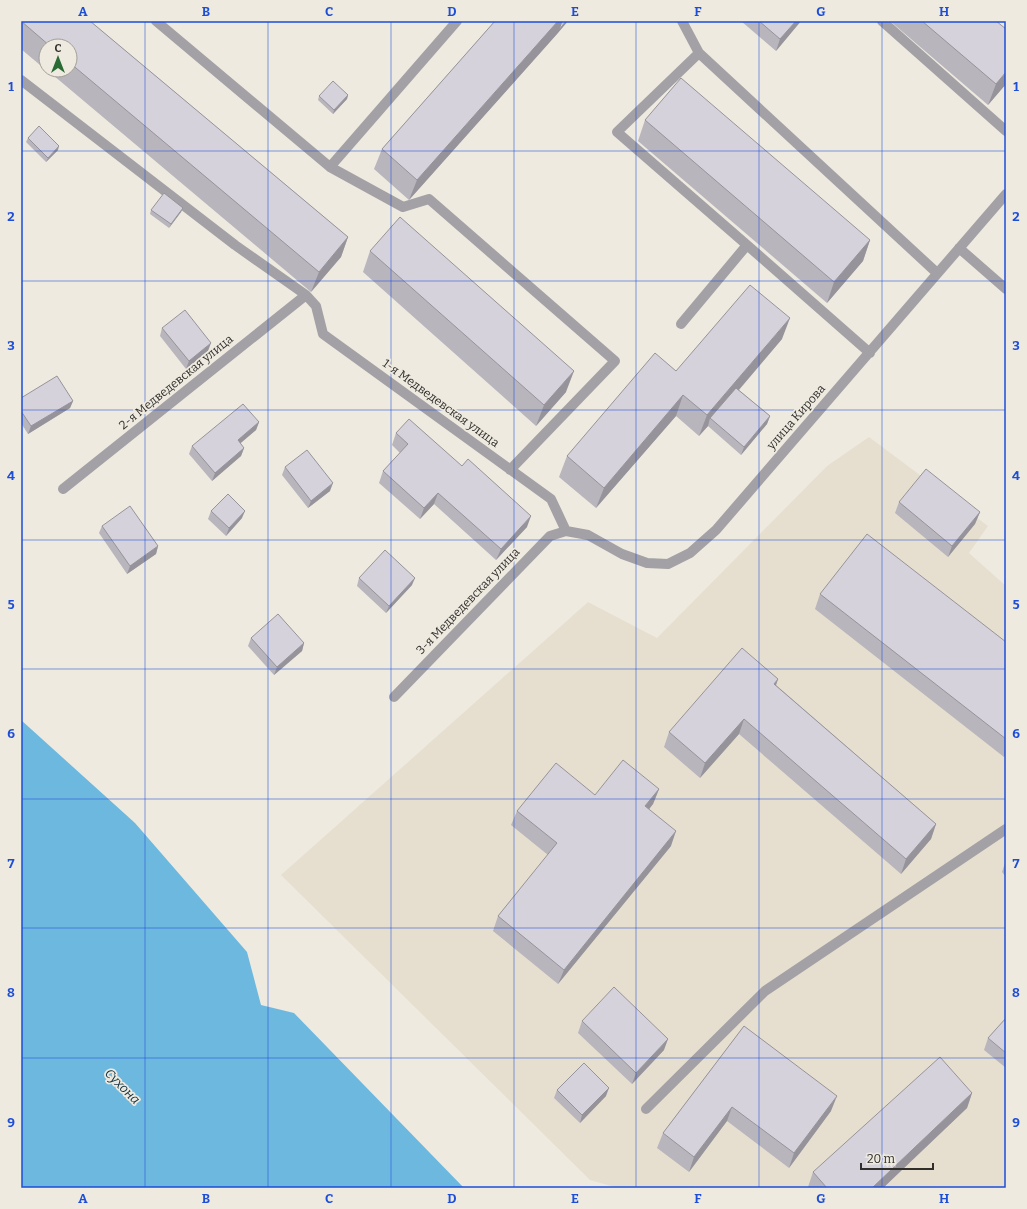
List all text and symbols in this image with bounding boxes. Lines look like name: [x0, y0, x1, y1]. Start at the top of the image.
text: A: [78, 4, 88, 19]
text: B: [202, 4, 210, 19]
text: C: [325, 4, 333, 19]
text: D: [447, 4, 457, 19]
text: E: [571, 4, 579, 19]
text: F: [694, 4, 702, 19]
text: G: [816, 4, 826, 19]
text: H: [939, 4, 949, 19]
north arrow: [38, 38, 78, 78]
text: С: [55, 42, 62, 55]
text: 1: [8, 79, 14, 94]
text: 1: [1013, 79, 1019, 94]
text: 2: [7, 209, 15, 224]
text: 2: [1012, 209, 1020, 224]
street label: 2-я Медведевская улица: [116, 332, 236, 432]
text: 3: [7, 338, 15, 353]
text: 3: [1012, 338, 1020, 353]
street label: 1-я Медведевская улица: [380, 356, 502, 450]
street label: улица Кирова: [763, 381, 828, 453]
text: 4: [7, 468, 15, 483]
text: 4: [1012, 468, 1020, 483]
street label: 3-я Медведевская улица: [413, 545, 523, 657]
text: 5: [7, 597, 15, 612]
text: 5: [1012, 597, 1020, 612]
text: 6: [7, 726, 15, 741]
text: 6: [1012, 726, 1020, 741]
text: 7: [8, 856, 15, 871]
text: 7: [1013, 856, 1020, 871]
text: 8: [7, 985, 15, 1000]
text: 8: [1012, 985, 1020, 1000]
water label: Сухона: [102, 1066, 143, 1107]
text: 9: [7, 1115, 15, 1130]
text: 9: [1012, 1115, 1020, 1130]
scale bar: [861, 1145, 933, 1171]
text: 20 m: [867, 1152, 896, 1166]
text: A: [78, 1191, 88, 1206]
text: B: [202, 1191, 210, 1206]
text: C: [325, 1191, 333, 1206]
text: D: [447, 1191, 457, 1206]
text: E: [571, 1191, 579, 1206]
text: F: [694, 1191, 702, 1206]
text: G: [816, 1191, 826, 1206]
text: H: [939, 1191, 949, 1206]

